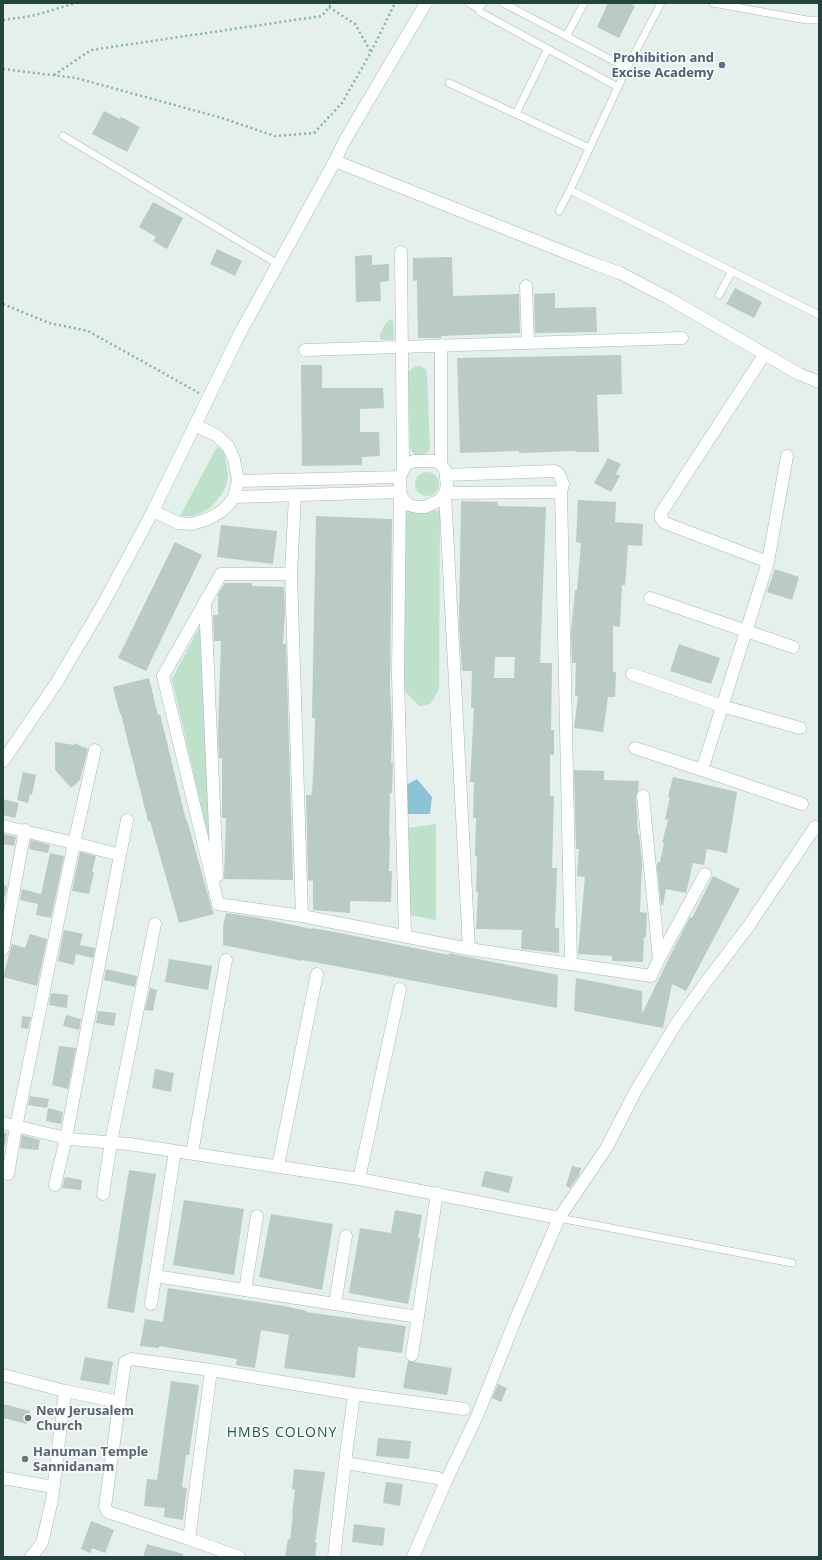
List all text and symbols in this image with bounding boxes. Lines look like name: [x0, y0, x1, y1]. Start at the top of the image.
place label: Prohibition and Excise Academy: [611, 50, 714, 81]
marker: Prohibition and Excise Academy: [717, 60, 727, 70]
place label: New Jerusalem Church: [36, 1403, 134, 1434]
marker: New Jerusalem Church: [23, 1413, 33, 1423]
district label: HMBS COLONY: [227, 1425, 337, 1441]
place label: Hanuman Temple Sannidanam: [33, 1444, 148, 1475]
marker: Hanuman Temple Sannidanam: [20, 1454, 30, 1464]

